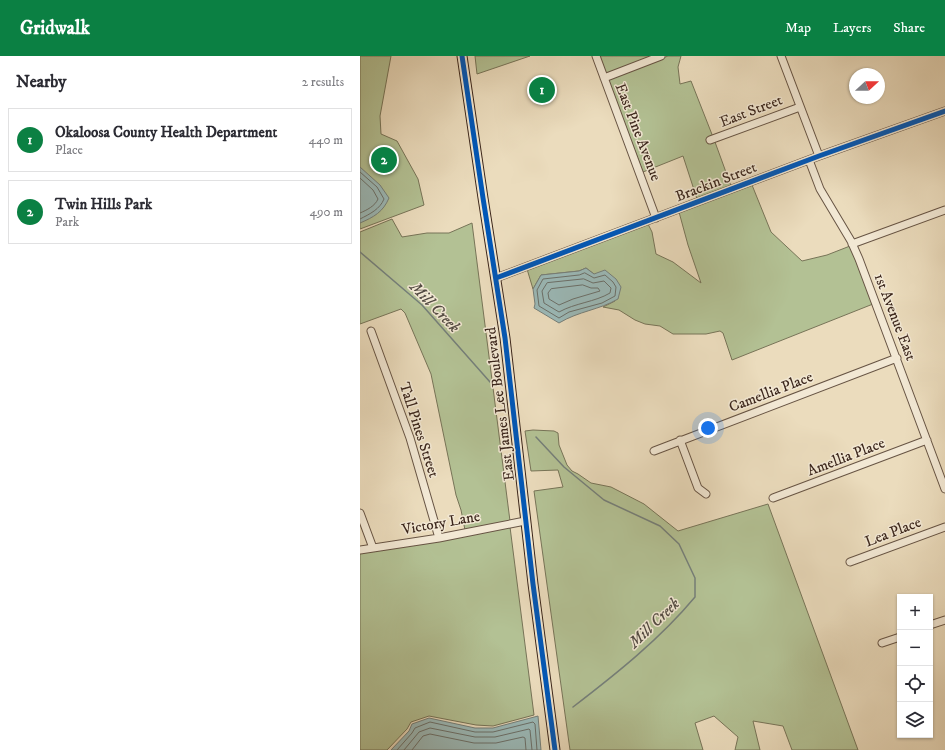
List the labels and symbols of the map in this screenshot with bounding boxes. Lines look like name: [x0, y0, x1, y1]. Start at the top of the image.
north arrow: [849, 68, 885, 104]
pin: 1: [529, 75, 555, 105]
street label: East Pine Avenue: [611, 80, 665, 184]
street label: East Street: [717, 90, 785, 132]
pin: 2: [371, 145, 397, 175]
street label: Brackin Street: [673, 158, 760, 206]
street label: 1st Avenue East: [870, 271, 920, 363]
water label: Mill Creek: [405, 276, 464, 337]
street label: East James Lee Boulevard: [481, 325, 519, 482]
street label: Camellia Place: [726, 367, 816, 417]
street label: Tall Pines Street: [395, 380, 443, 480]
your location: [698, 418, 718, 438]
street label: Amellia Place: [804, 434, 888, 480]
street label: Victory Lane: [400, 507, 481, 539]
street label: Lea Place: [862, 513, 924, 551]
water label: Mill Creek: [623, 594, 684, 653]

